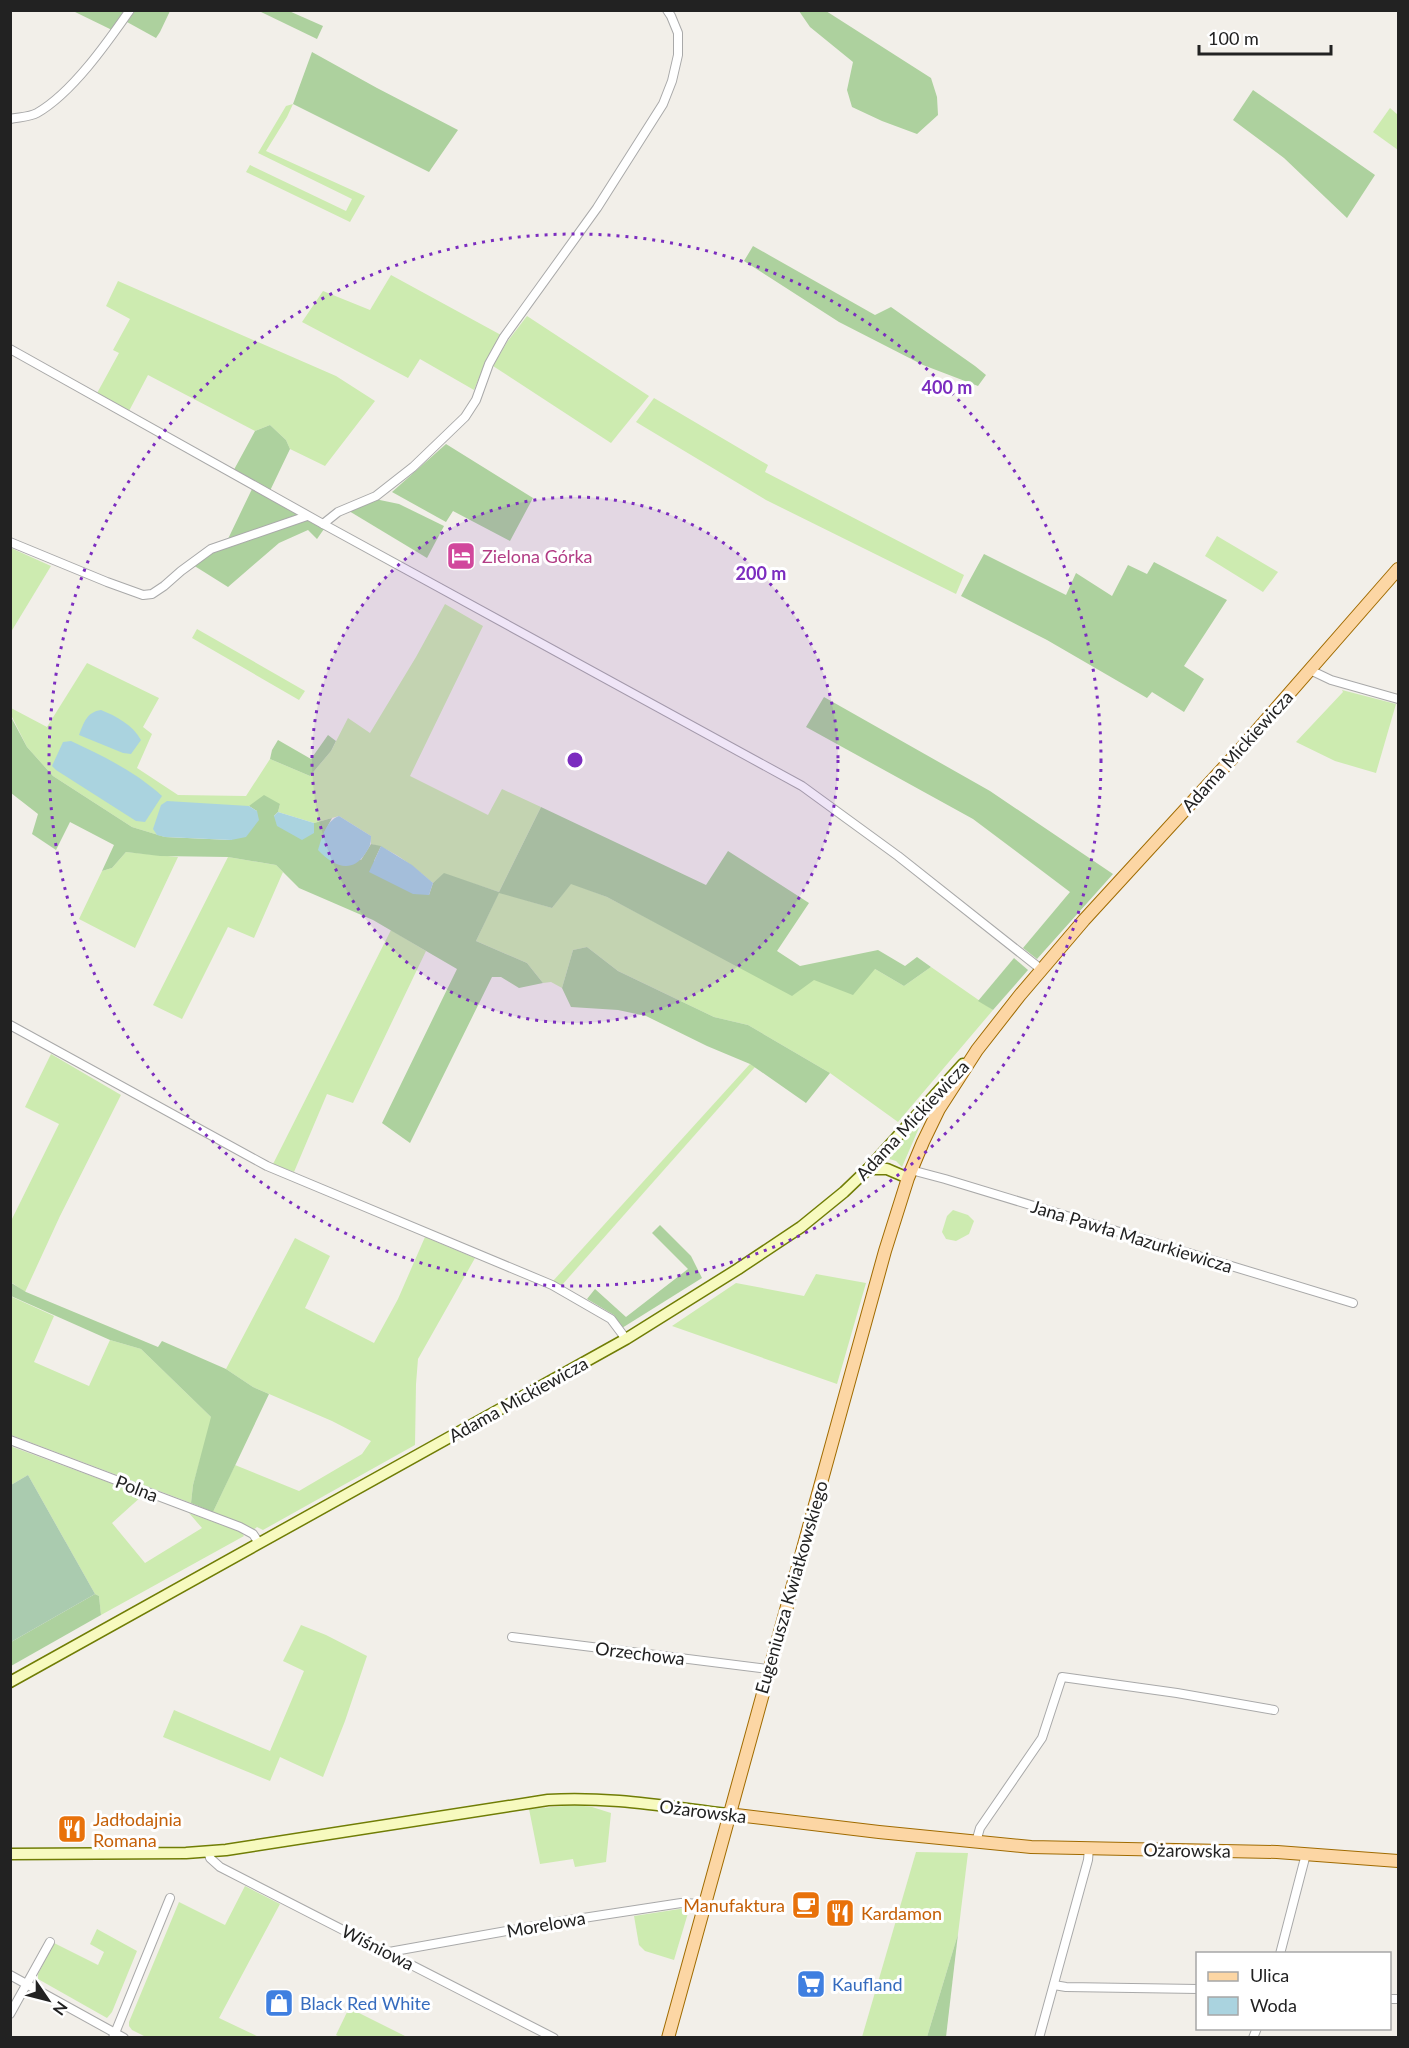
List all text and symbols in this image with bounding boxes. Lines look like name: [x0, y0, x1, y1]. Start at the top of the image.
scale bar: [1199, 18, 1331, 56]
text: 100 m: [1208, 27, 1259, 49]
text: 400 m: [922, 376, 972, 398]
hotel icon: Zielona Górka: [445, 540, 477, 572]
place label: Zielona Górka: [482, 545, 593, 567]
text: 200 m: [736, 562, 786, 584]
street label: Adama Mickiewicza: [1177, 686, 1297, 816]
centre of rings: [565, 750, 585, 770]
street label: Adama Mickiewicza: [851, 1055, 973, 1185]
street label: Jana Pawła Mazurkiewicza: [1029, 1195, 1235, 1277]
street label: Adama Mickiewicza: [444, 1352, 592, 1446]
street label: Polna: [113, 1470, 161, 1506]
street label: Eugeniusza Kwiatkowskiego: [750, 1478, 832, 1696]
street label: Orzechowa: [594, 1637, 686, 1669]
street label: Ożarowska: [658, 1795, 748, 1827]
place label: Jadłodajnia Romana: [93, 1808, 182, 1851]
restaurant icon: Jadłodajnia Romana: [56, 1813, 88, 1845]
street label: Ożarowska: [1143, 1838, 1231, 1862]
cafe icon: Manufaktura: [790, 1889, 822, 1921]
place label: Manufaktura: [683, 1894, 785, 1916]
restaurant icon: Kardamon: [824, 1897, 856, 1929]
place label: Kardamon: [861, 1902, 942, 1924]
street label: Morelowa: [505, 1906, 587, 1942]
street label: Wiśniowa: [338, 1919, 418, 1975]
legend: [1196, 1952, 1391, 2030]
text: Ulica: [1250, 1964, 1289, 1986]
supermarket icon: Kaufland: [795, 1968, 827, 2000]
north arrow: [18, 1970, 78, 2030]
place label: Kaufland: [832, 1973, 903, 1995]
shop icon: Black Red White: [263, 1987, 295, 2019]
place label: Black Red White: [300, 1992, 430, 2014]
text: Woda: [1250, 1994, 1297, 2016]
text: N: [49, 1998, 72, 2019]

